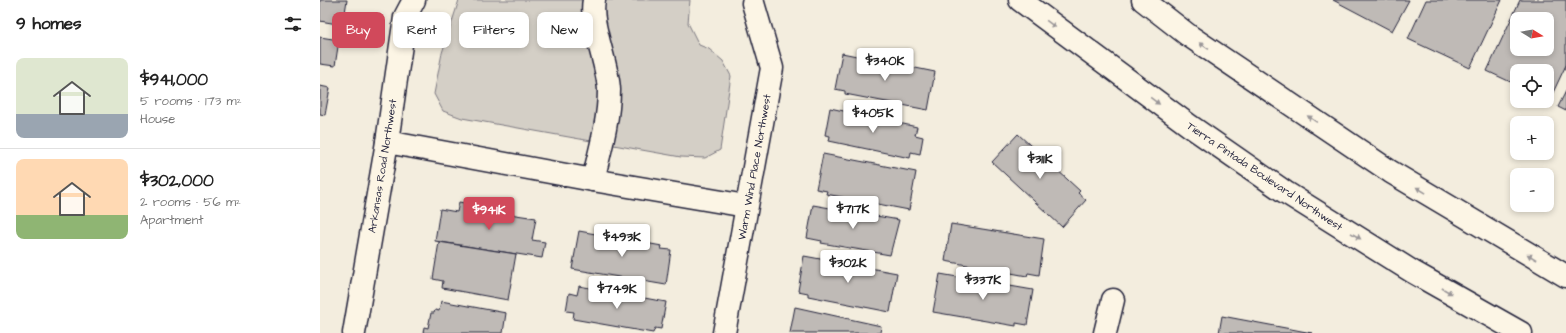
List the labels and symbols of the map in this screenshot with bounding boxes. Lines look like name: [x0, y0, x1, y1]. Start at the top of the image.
north arrow: [1510, 12, 1554, 56]
one-way arrow: [1045, 20, 1056, 28]
one-way arrow: [1199, 42, 1210, 50]
pin: $340K: [857, 48, 913, 82]
street label: Warm Wind Place Northwest: [734, 92, 775, 241]
street label: Arkansas Road Northwest: [364, 97, 401, 234]
one-way arrow: [1150, 97, 1161, 105]
pin: $405K: [845, 100, 901, 134]
one-way arrow: [1307, 115, 1317, 123]
street label: Tierra Pintada Boulevard Northwest: [1184, 118, 1346, 235]
pin: $311K: [1012, 146, 1068, 180]
one-way arrow: [1415, 186, 1427, 193]
pin: $717K: [825, 196, 881, 230]
pin: $941K: [461, 197, 517, 231]
pin: $493K: [594, 224, 650, 258]
one-way arrow: [1351, 232, 1361, 240]
pin: $302K: [820, 250, 876, 284]
one-way arrow: [1526, 253, 1538, 260]
pin: $337K: [955, 267, 1011, 301]
pin: $749K: [589, 276, 645, 310]
one-way arrow: [1441, 287, 1453, 294]

